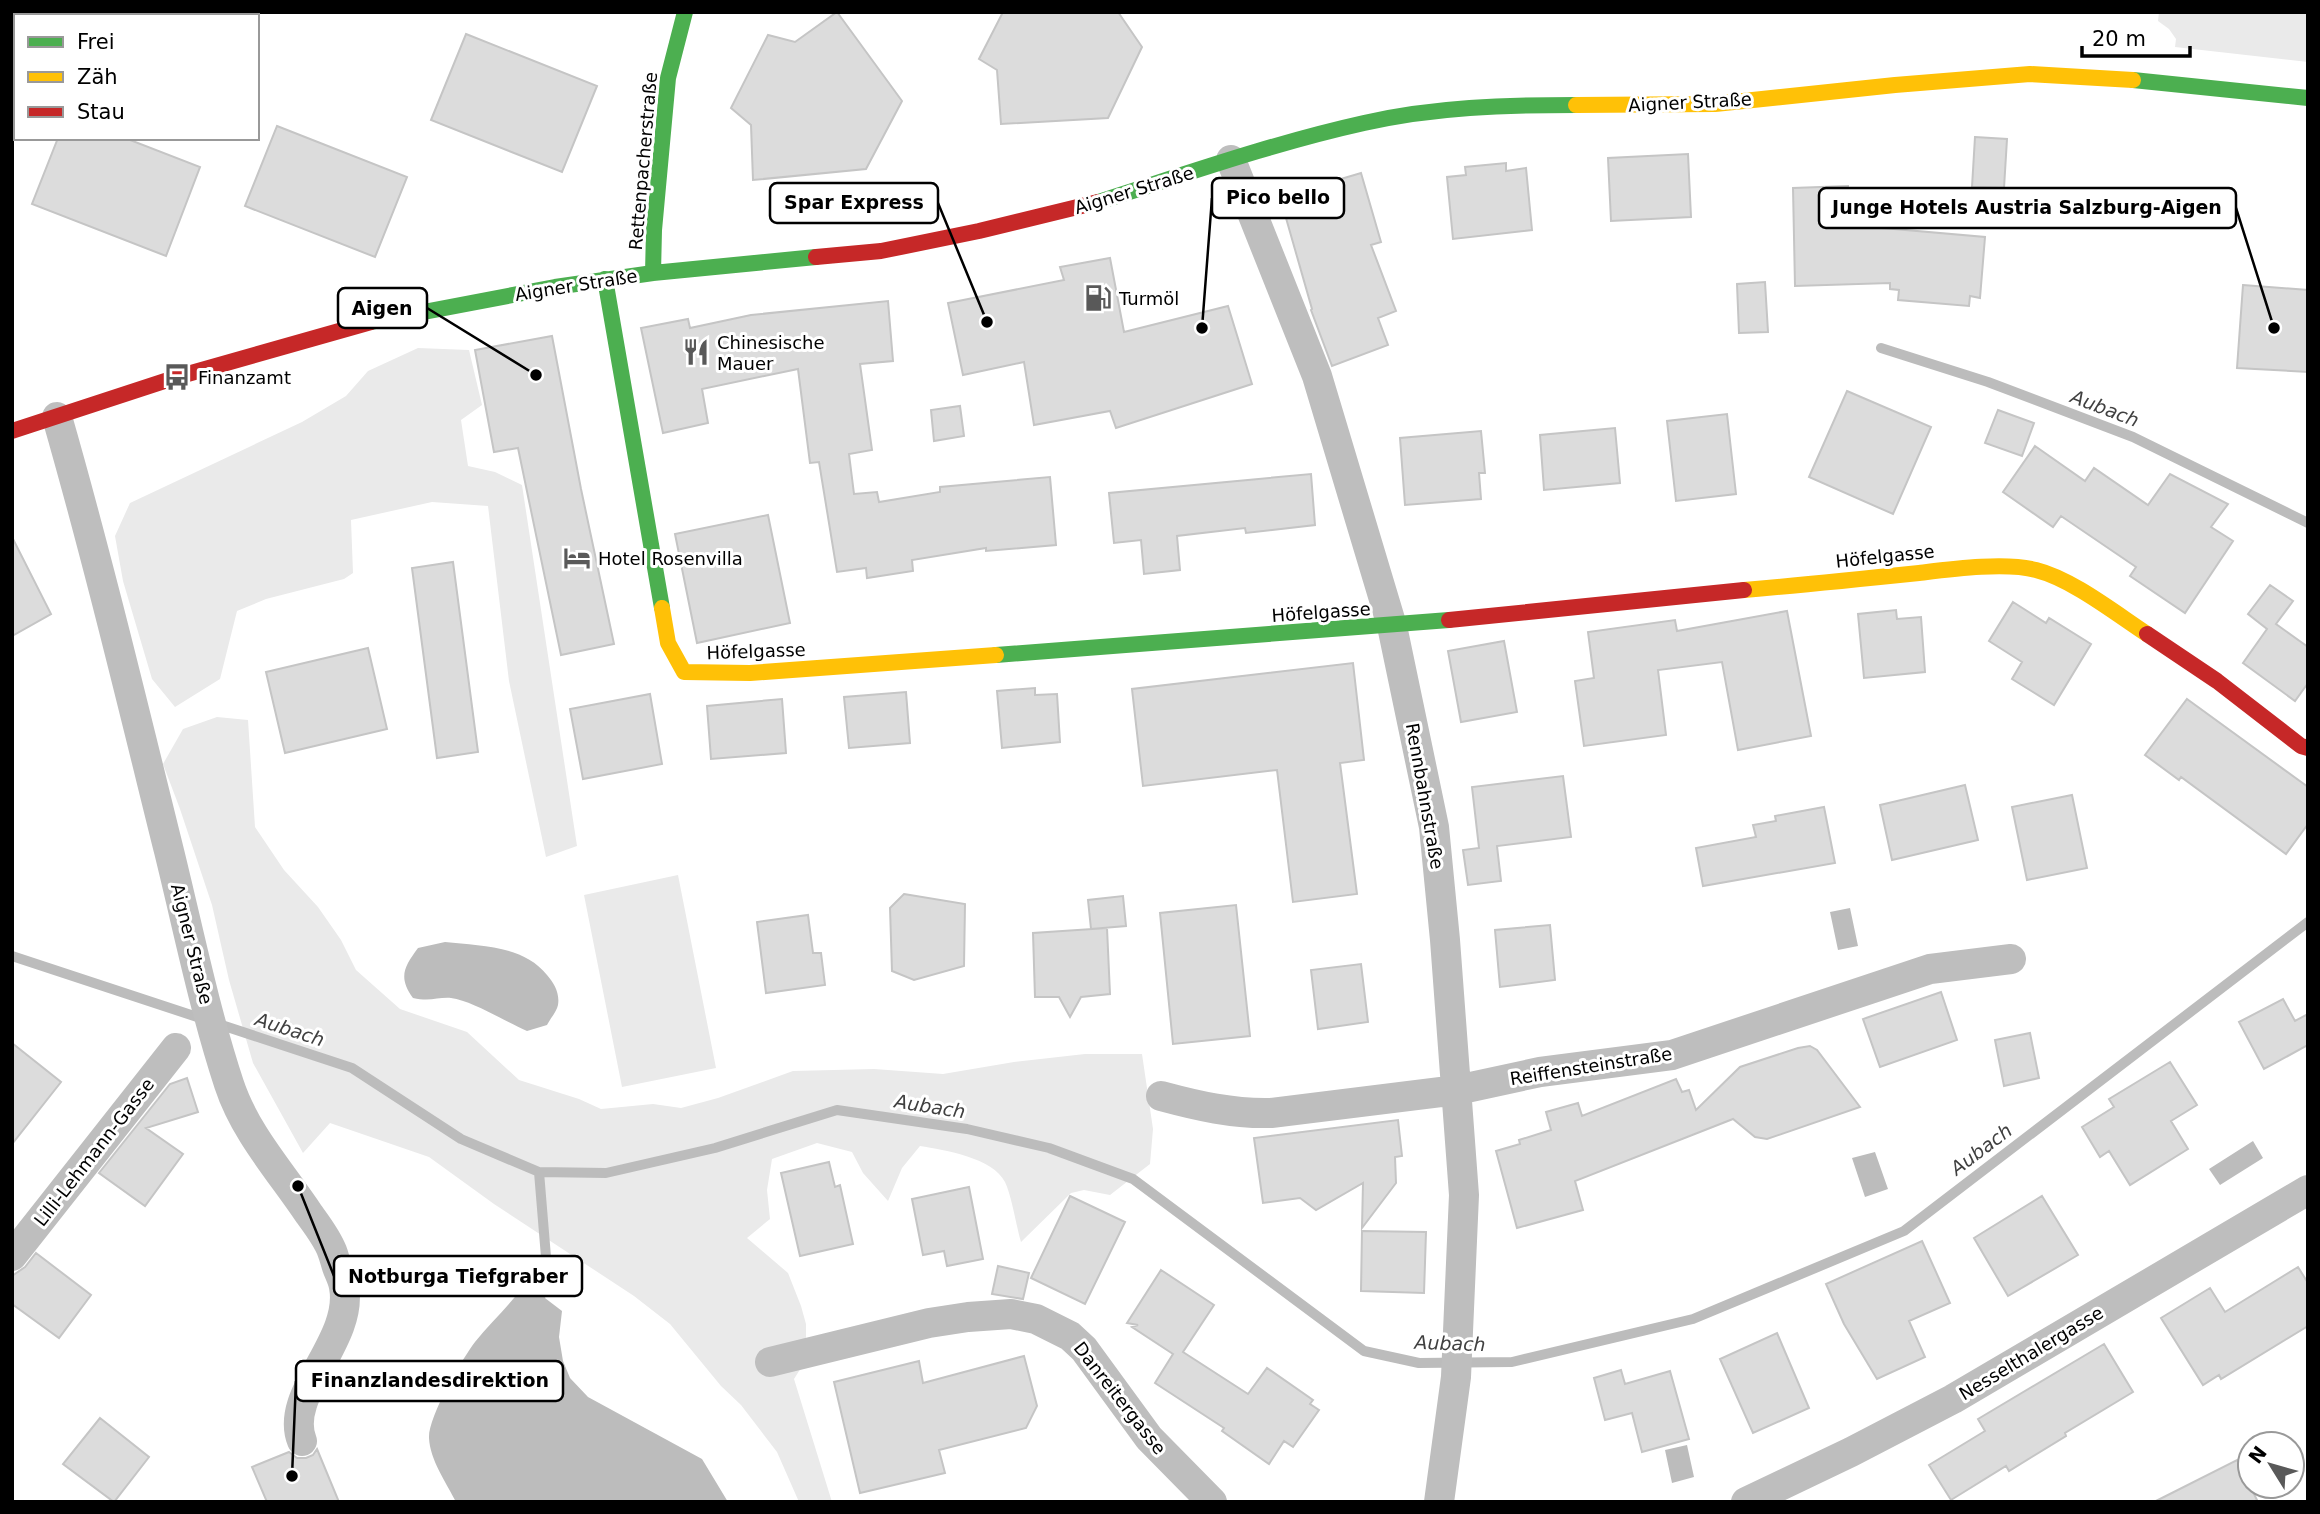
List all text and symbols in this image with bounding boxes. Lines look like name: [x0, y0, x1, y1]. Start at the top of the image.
legend: [14, 14, 259, 140]
scale bar: [2082, 14, 2190, 58]
text: 20 m: [2092, 27, 2146, 51]
text: Frei: [77, 30, 114, 54]
text: Zäh: [77, 65, 118, 89]
street label: Rettenpacherstraße: [625, 71, 661, 251]
street label: Aigner Straße: [1628, 88, 1752, 116]
text: Stau: [77, 100, 125, 124]
street label: Aigner Straße: [1072, 162, 1196, 218]
callout: Pico bello: [1212, 178, 1344, 218]
callout: Spar Express: [770, 183, 938, 223]
text: Pico bello: [1226, 186, 1330, 208]
callout: Junge Hotels Austria Salzburg-Aigen: [1819, 188, 2236, 228]
text: Spar Express: [784, 191, 924, 213]
text: Junge Hotels Austria Salzburg-Aigen: [1830, 196, 2222, 218]
street label: Aigner Straße: [513, 265, 639, 305]
fuel station icon: Turmöl: [1083, 283, 1113, 313]
callout: Aigen: [338, 288, 427, 328]
place label: Turmöl: [1118, 288, 1179, 309]
text: Aigen: [351, 297, 413, 319]
place label: Chinesische Mauer: [717, 332, 825, 374]
restaurant icon: Chinesische Mauer: [681, 337, 711, 367]
bus stop icon: Finanzamt: [162, 362, 192, 392]
place label: Finanzamt: [198, 367, 291, 388]
water label: Aubach: [2066, 384, 2142, 431]
street label: Höfelgasse: [1835, 540, 1935, 572]
hotel icon: Hotel Rosenvilla: [562, 543, 592, 573]
place label: Hotel Rosenvilla: [598, 548, 743, 569]
street label: Höfelgasse: [1271, 598, 1371, 626]
street label: Höfelgasse: [706, 639, 806, 663]
street label: Rennbahnstraße: [1402, 721, 1448, 871]
street label: Aigner Straße: [167, 881, 217, 1007]
water label: Aubach: [251, 1007, 327, 1050]
street label: Reiffensteinstraße: [1508, 1043, 1674, 1089]
street label: Lilli-Lehmann-Gasse: [30, 1074, 158, 1230]
water label: Aubach: [891, 1089, 967, 1122]
water label: Aubach: [1944, 1119, 2016, 1180]
callout: Notburga Tiefgraber: [334, 1256, 582, 1296]
text: Notburga Tiefgraber: [348, 1265, 569, 1287]
street label: Nesselthalergasse: [1955, 1302, 2107, 1404]
water label: Aubach: [1412, 1331, 1486, 1355]
street label: Danreitergasse: [1070, 1338, 1170, 1458]
callout: Finanzlandesdirektion: [296, 1361, 563, 1401]
text: Finanzlandesdirektion: [311, 1369, 549, 1391]
north arrow: [2236, 1430, 2306, 1500]
text: N: [2244, 1442, 2271, 1468]

